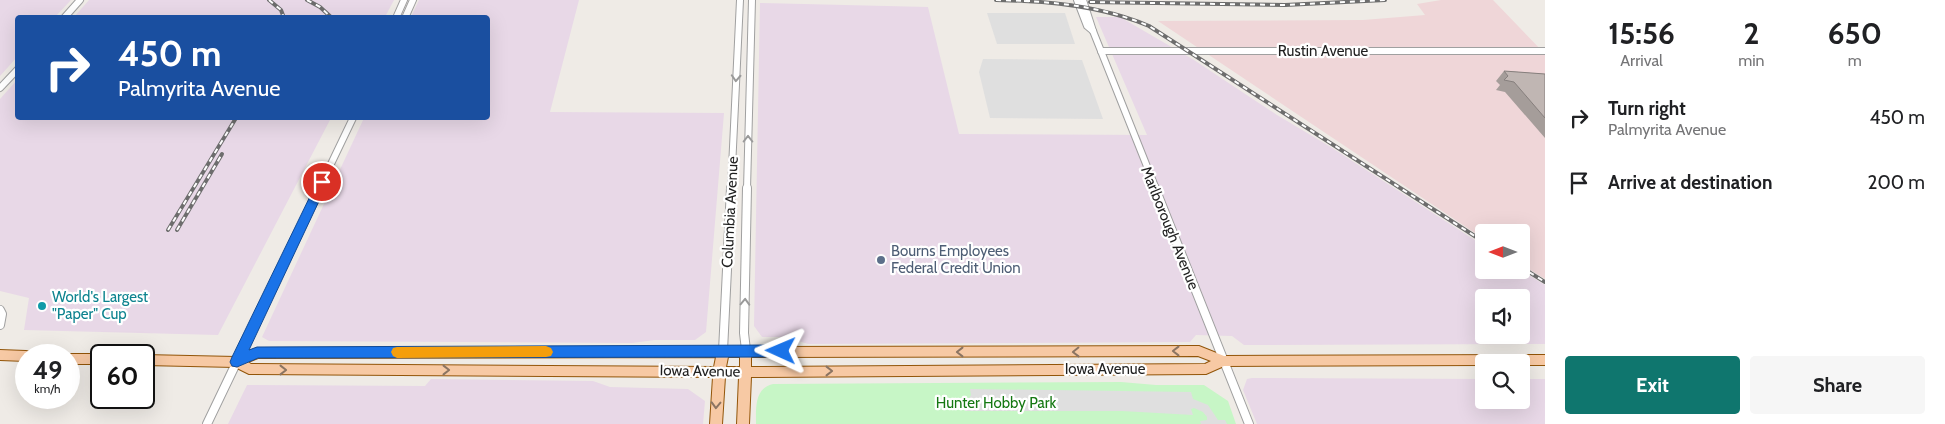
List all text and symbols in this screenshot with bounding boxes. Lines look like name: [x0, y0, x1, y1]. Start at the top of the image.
text: 15:56: [1608, 15, 1675, 52]
text: 2: [1743, 15, 1759, 52]
text: 650: [1828, 15, 1882, 52]
text: 450 m: [118, 32, 222, 75]
icon: right: [35, 35, 100, 100]
street label: Rustin Avenue: [1278, 42, 1369, 60]
text: Arrival: [1620, 51, 1663, 70]
text: min: [1738, 51, 1765, 70]
text: m: [1848, 51, 1862, 70]
text: Palmyrita Avenue: [118, 75, 280, 102]
one-way arrow: [731, 75, 742, 83]
text: Turn right: [1608, 97, 1686, 120]
icon: right: [1565, 104, 1593, 132]
text: 450 m: [1870, 106, 1925, 129]
text: Palmyrita Avenue: [1608, 120, 1726, 139]
one-way arrow: [743, 135, 753, 143]
street label: Columbia Avenue: [718, 156, 742, 268]
pin: [301, 161, 343, 203]
street label: Marlborough Avenue: [1137, 164, 1203, 293]
icon: arrive: [308, 168, 336, 196]
icon: arrive: [1565, 169, 1593, 197]
text: Arrive at destination: [1608, 171, 1772, 194]
text: 200 m: [1868, 171, 1925, 194]
north arrow: [1475, 224, 1530, 279]
map controls: [1475, 224, 1530, 409]
place label: Bourns Employees Federal Credit Union: [891, 242, 1021, 277]
marker: Bourns Employees Federal Credit Union: [875, 254, 887, 266]
place label: World's Largest "Paper" Cup: [52, 288, 148, 323]
button: sound: [1475, 289, 1530, 344]
one-way arrow: [739, 298, 750, 306]
marker: World's Largest "Paper" Cup: [36, 300, 48, 312]
position arrow: [754, 324, 806, 376]
speed limit sign: 60: [90, 344, 155, 409]
one-way arrow: [1071, 346, 1079, 357]
one-way arrow: [1172, 346, 1180, 356]
one-way arrow: [955, 347, 963, 357]
button: search: [1475, 354, 1530, 409]
text: 49: [33, 355, 62, 385]
button: Exit: [1565, 356, 1740, 414]
button: Share: [1750, 356, 1925, 414]
street label: Iowa Avenue: [1065, 360, 1146, 378]
street label: Iowa Avenue: [659, 361, 741, 381]
one-way arrow: [280, 365, 287, 375]
one-way arrow: [442, 365, 450, 375]
one-way arrow: [826, 366, 834, 376]
text: km/h: [34, 381, 61, 396]
park label: Hunter Hobby Park: [936, 394, 1056, 412]
one-way arrow: [711, 401, 722, 409]

